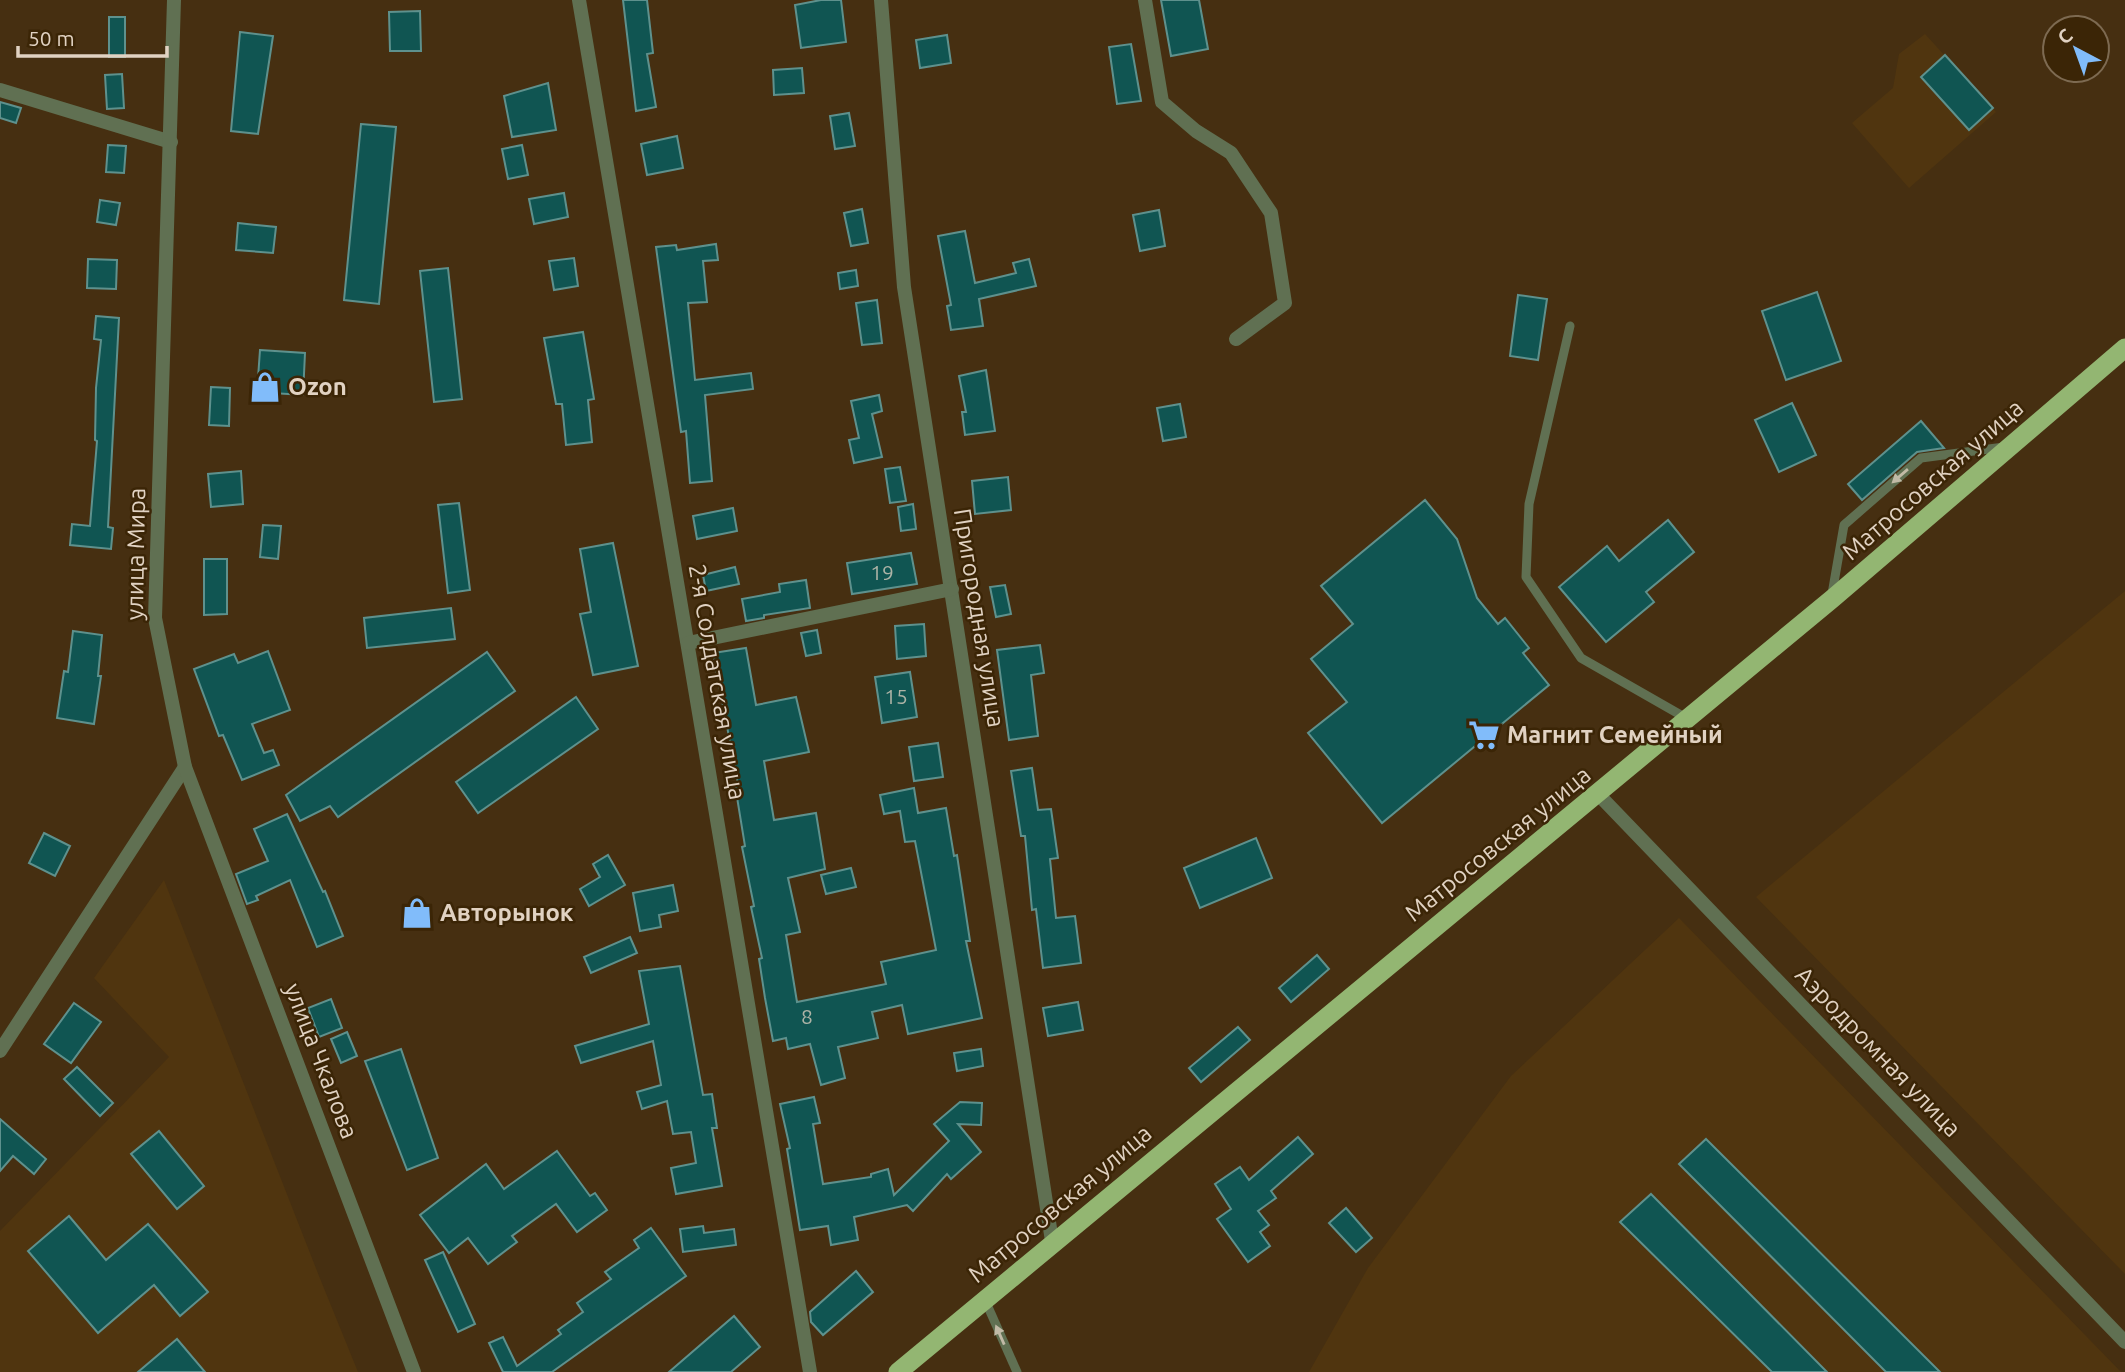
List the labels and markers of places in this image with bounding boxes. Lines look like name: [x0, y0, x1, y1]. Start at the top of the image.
shop icon: Ozon: [248, 370, 282, 404]
place label: Ozon: [288, 373, 347, 400]
supermarket icon: Магнит Семейный: [1467, 718, 1501, 752]
place label: Магнит Семейный: [1507, 721, 1723, 748]
shop icon: Авторынок: [400, 896, 434, 930]
place label: Авторынок: [440, 899, 574, 926]

